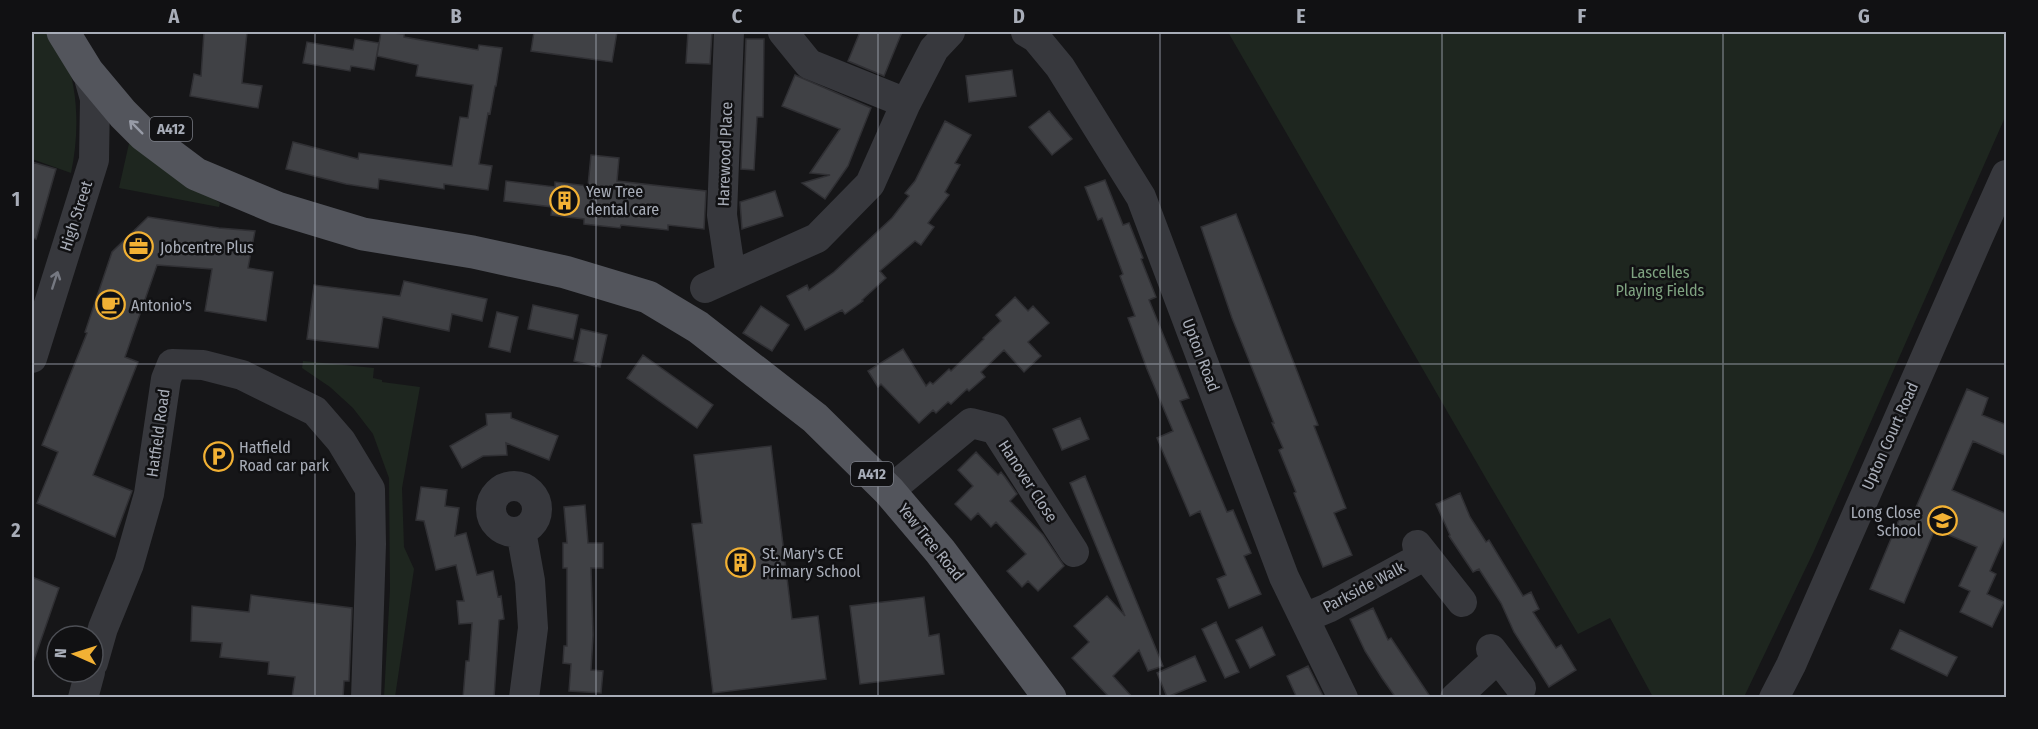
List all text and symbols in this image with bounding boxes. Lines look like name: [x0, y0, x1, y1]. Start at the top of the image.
text: A: [168, 4, 181, 28]
text: B: [450, 4, 462, 28]
text: C: [732, 4, 743, 28]
text: D: [1013, 4, 1025, 28]
text: E: [1296, 4, 1306, 28]
text: F: [1578, 4, 1587, 28]
text: G: [1858, 4, 1870, 28]
street label: Harewood Place: [714, 101, 736, 207]
road number: A412: [150, 117, 192, 141]
one-way arrow: [129, 120, 144, 134]
street label: High Street: [56, 178, 97, 254]
place label: Yew Tree dental care: [586, 182, 659, 219]
building icon: Yew Tree dental care: [549, 184, 581, 216]
text: 1: [12, 187, 20, 211]
office icon: Jobcentre Plus: [123, 231, 155, 263]
place label: Jobcentre Plus: [160, 238, 254, 257]
park label: Lascelles Playing Fields: [1616, 263, 1705, 300]
one-way arrow: [50, 271, 61, 290]
cafe icon: Antonio's: [94, 289, 126, 321]
place label: Antonio's: [131, 296, 192, 315]
street label: Upton Road: [1178, 316, 1224, 394]
street label: Upton Court Road: [1858, 379, 1922, 493]
street label: Hatfield Road: [142, 388, 174, 478]
street label: Hanover Close: [994, 436, 1062, 526]
place label: Hatfield Road car park: [239, 438, 330, 475]
parking icon: Hatfield Road car park: [202, 440, 234, 472]
road number: A412: [851, 462, 893, 486]
street label: Yew Tree Road: [894, 500, 968, 584]
place label: Long Close School: [1851, 503, 1921, 540]
school or university icon: Long Close School: [1926, 505, 1958, 537]
text: 2: [10, 518, 21, 542]
place label: St. Mary's CE Primary School: [762, 544, 861, 581]
building icon: St. Mary's CE Primary School: [725, 546, 757, 578]
street label: Parkside Walk: [1320, 557, 1409, 617]
north arrow: [45, 624, 105, 684]
text: N: [51, 648, 70, 659]

